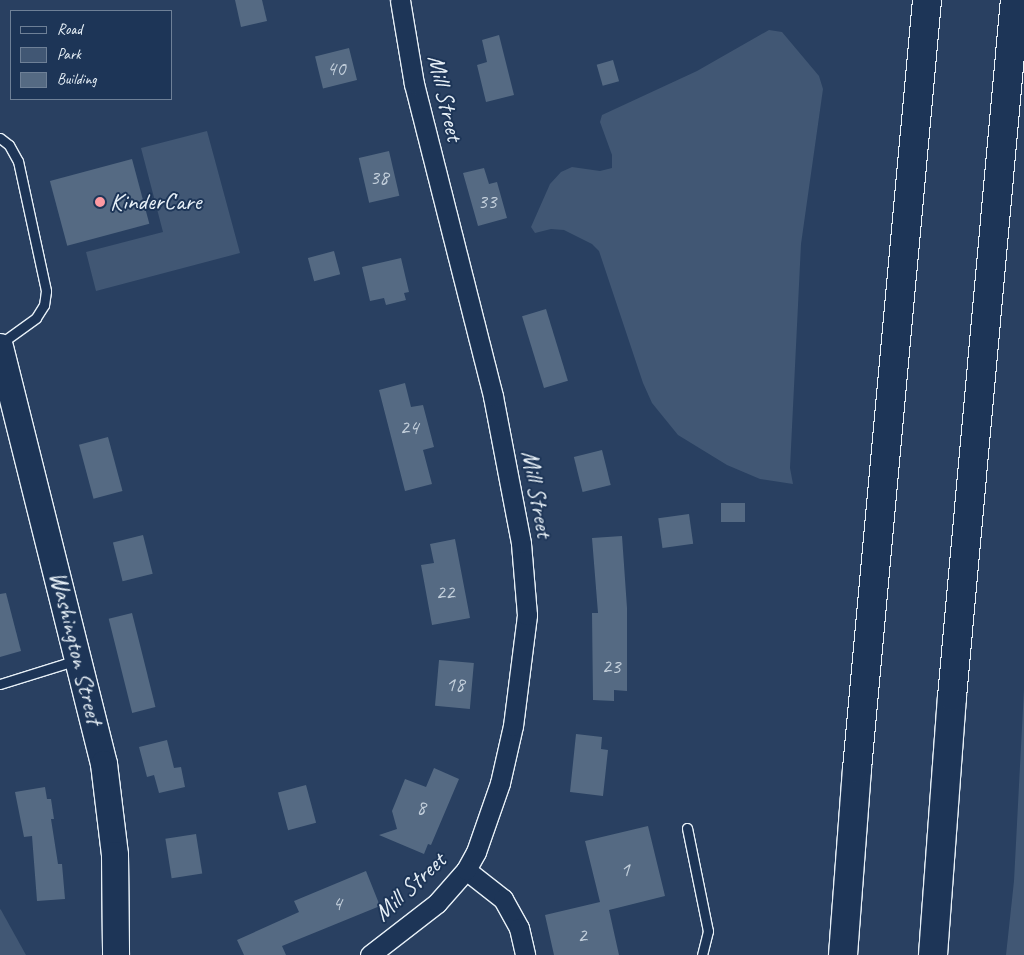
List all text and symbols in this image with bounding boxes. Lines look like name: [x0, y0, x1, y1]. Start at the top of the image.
legend: [10, 10, 172, 100]
text: Road: [57, 20, 82, 39]
text: Park: [57, 45, 81, 64]
street label: Mill Street: [421, 52, 469, 144]
house number: 40: [327, 55, 345, 81]
text: Building: [57, 70, 96, 89]
house number: 38: [370, 164, 388, 190]
place label: KinderCare: [110, 188, 201, 216]
house number: 33: [478, 188, 496, 214]
marker: KinderCare: [94, 196, 106, 208]
house number: 24: [400, 414, 418, 440]
street label: Mill Street: [515, 448, 559, 540]
street label: Washington Street: [43, 569, 109, 727]
house number: 22: [436, 579, 454, 605]
house number: 23: [602, 653, 620, 679]
house number: 18: [446, 671, 464, 697]
house number: 8: [416, 794, 426, 820]
street label: Mill Street: [368, 846, 452, 928]
house number: 1: [620, 856, 630, 882]
house number: 4: [332, 890, 342, 916]
house number: 2: [577, 922, 587, 948]

